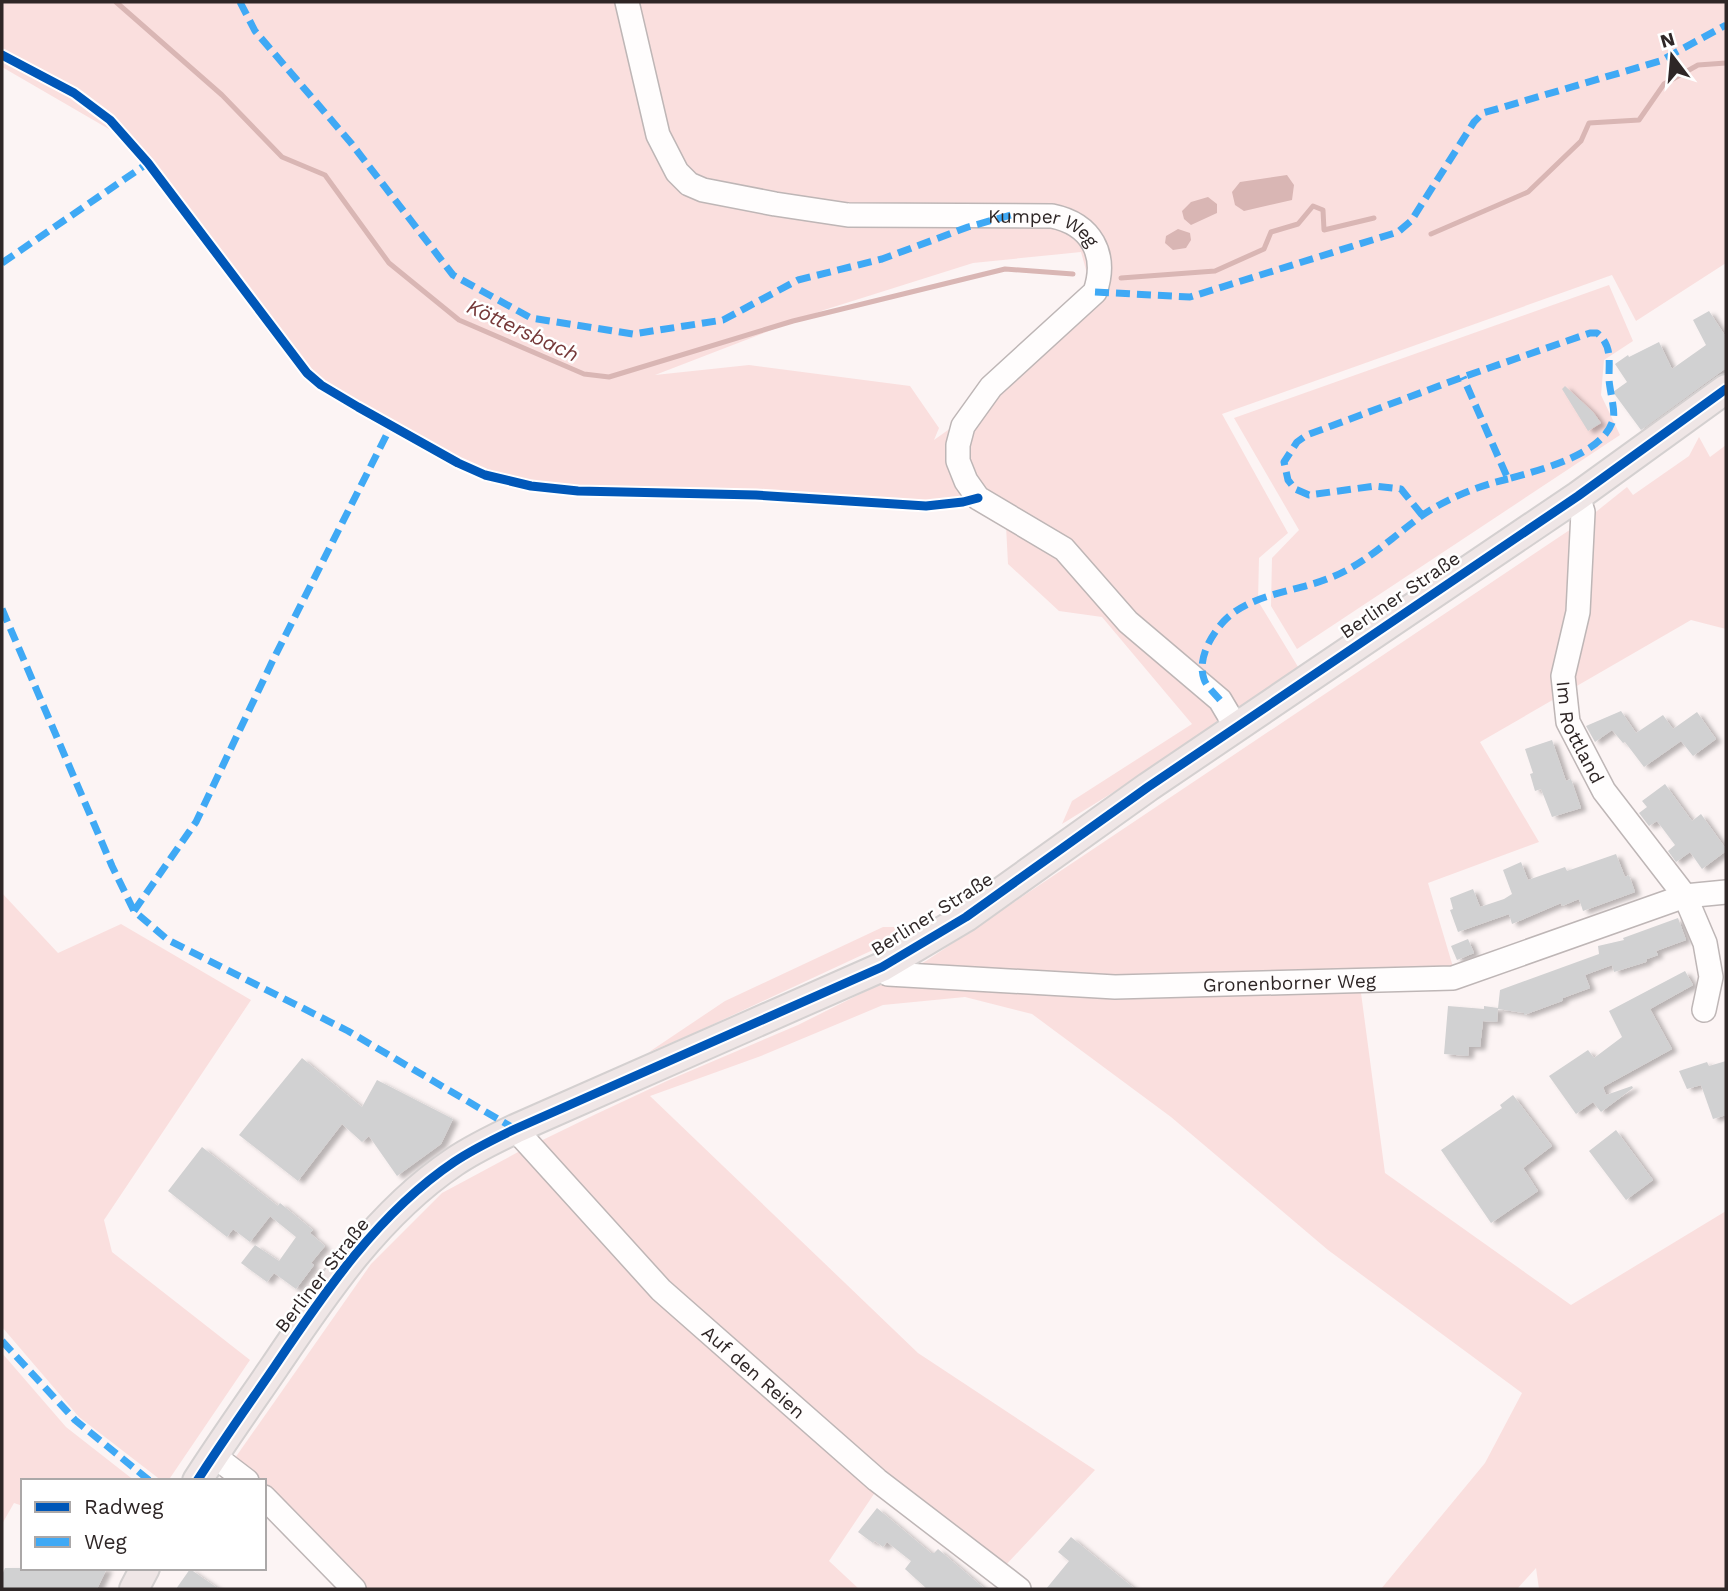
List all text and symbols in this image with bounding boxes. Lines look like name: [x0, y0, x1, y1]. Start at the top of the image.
north arrow: [1637, 21, 1707, 91]
text: N: [1658, 27, 1677, 53]
street label: Kumper Weg: [988, 204, 1105, 252]
water label: Köttersbach: [463, 293, 583, 367]
street label: Berliner Straße: [1336, 546, 1464, 644]
street label: Im Rottland: [1552, 680, 1609, 787]
street label: Berliner Straße: [867, 867, 997, 961]
street label: Gronenborner Weg: [1203, 969, 1377, 996]
street label: Berliner Straße: [270, 1213, 374, 1337]
street label: Auf den Reien: [698, 1320, 810, 1423]
legend: [21, 1479, 266, 1570]
text: Radweg: [84, 1494, 164, 1519]
text: Weg: [84, 1529, 128, 1554]

